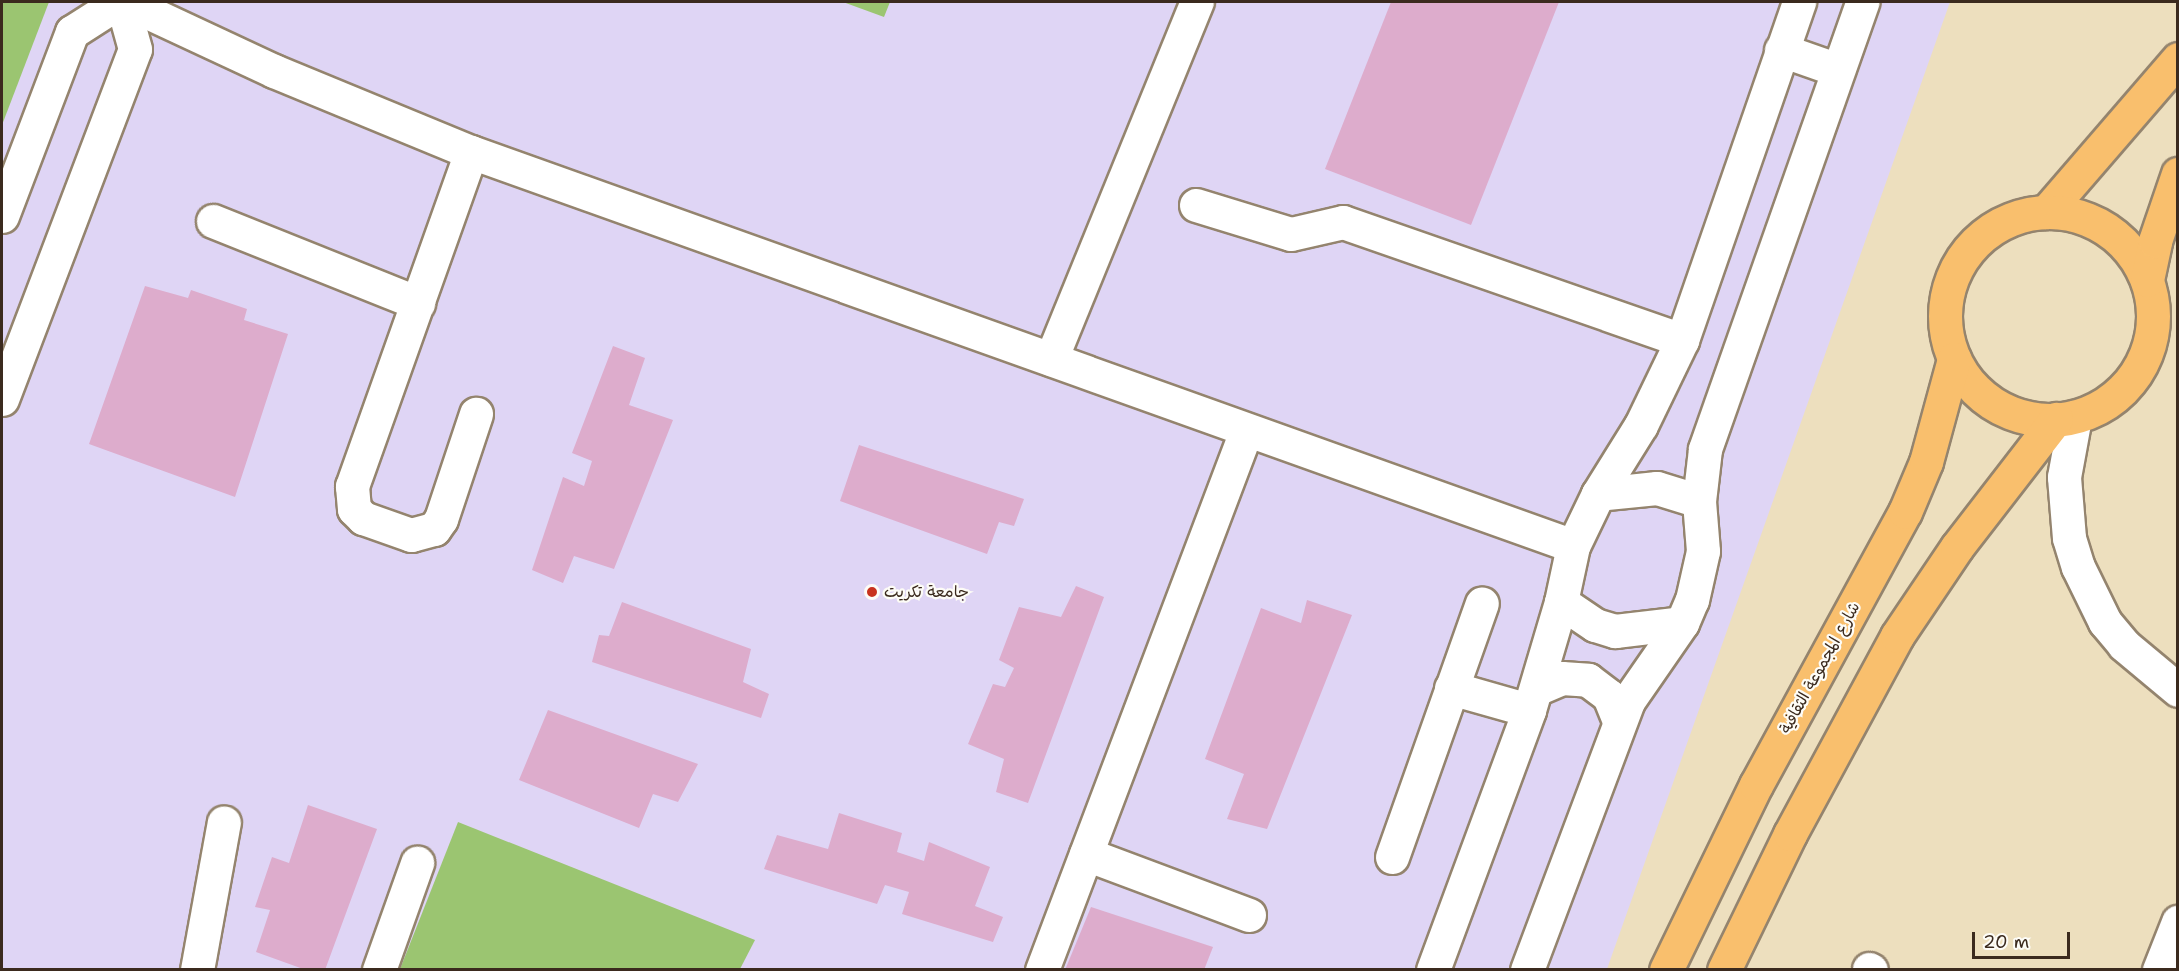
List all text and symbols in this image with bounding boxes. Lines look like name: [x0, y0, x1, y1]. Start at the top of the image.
place label: جامعة تكريت: [884, 582, 969, 602]
marker: جامعة تكريت: [865, 585, 879, 599]
street label: شارع المجموعة الثقافية: [1776, 599, 1864, 737]
scale bar: [1975, 920, 2072, 958]
text: 20 m: [1983, 930, 2029, 954]

